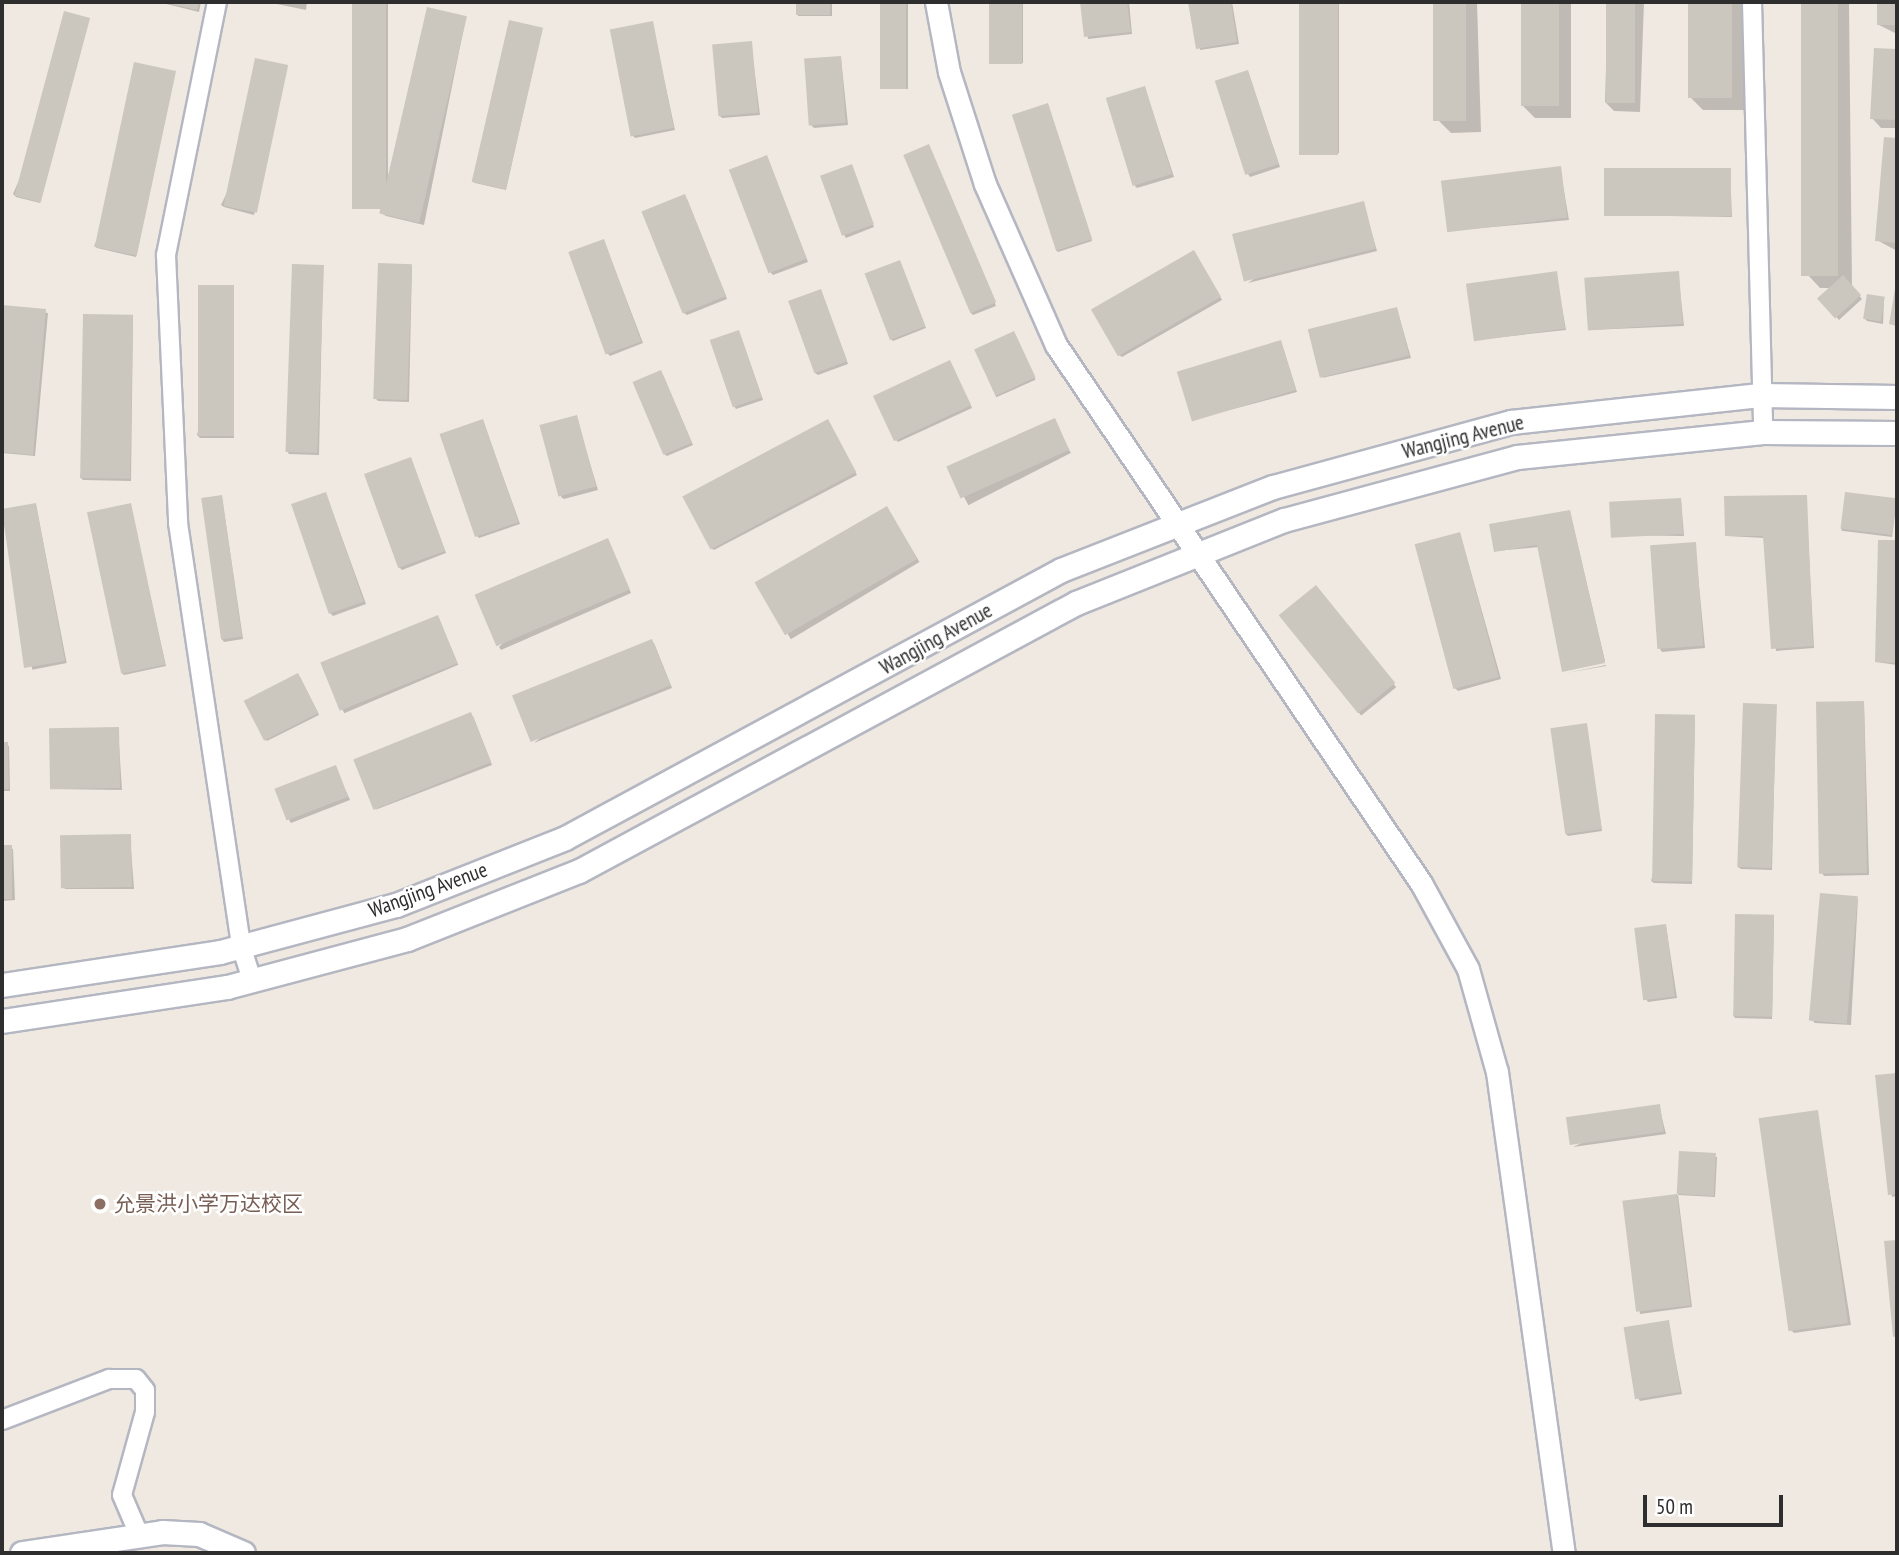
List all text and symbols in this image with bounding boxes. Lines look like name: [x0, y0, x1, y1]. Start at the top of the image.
street label: Wangjing Avenue: [1399, 410, 1527, 464]
street label: Wangjing Avenue: [875, 598, 997, 680]
street label: Wangjing Avenue: [365, 857, 491, 923]
place label: 允景洪小学万达校区: [114, 1191, 303, 1217]
marker: 允景洪小学万达校区: [92, 1196, 108, 1212]
scale bar: [1647, 1482, 1787, 1526]
text: 50 m: [1656, 1493, 1693, 1520]

